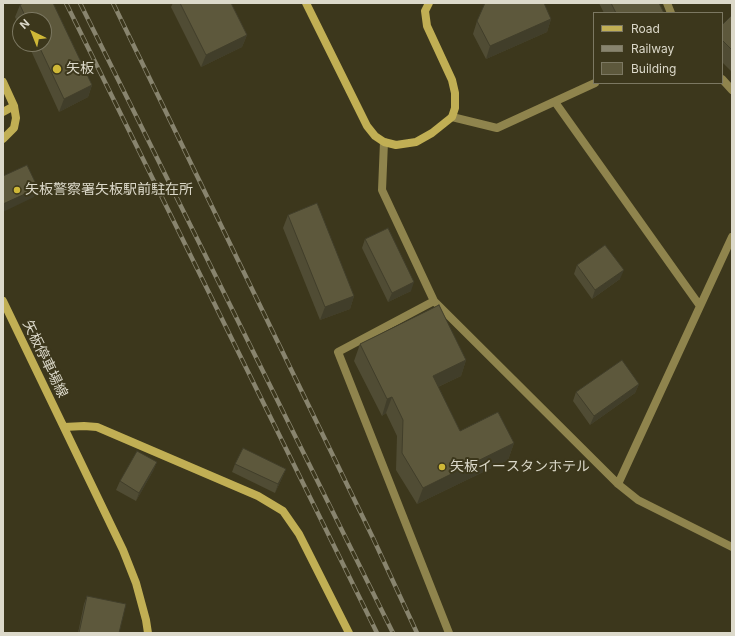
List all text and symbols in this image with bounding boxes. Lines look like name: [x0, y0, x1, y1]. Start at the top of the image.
north arrow: [12, 12, 52, 52]
legend: [593, 12, 723, 84]
text: N: [17, 16, 32, 32]
text: Road: [631, 21, 660, 36]
text: Railway: [631, 41, 674, 56]
place label: 矢板: [66, 61, 94, 77]
text: Building: [631, 61, 676, 76]
marker: 矢板: [51, 63, 63, 75]
place label: 矢板警察署矢板駅前駐在所: [25, 182, 193, 198]
marker: 矢板警察署矢板駅前駐在所: [12, 185, 22, 195]
street label: 矢板停車場線: [19, 318, 71, 400]
place label: 矢板イースタンホテル: [450, 459, 590, 475]
marker: 矢板イースタンホテル: [437, 462, 447, 472]

